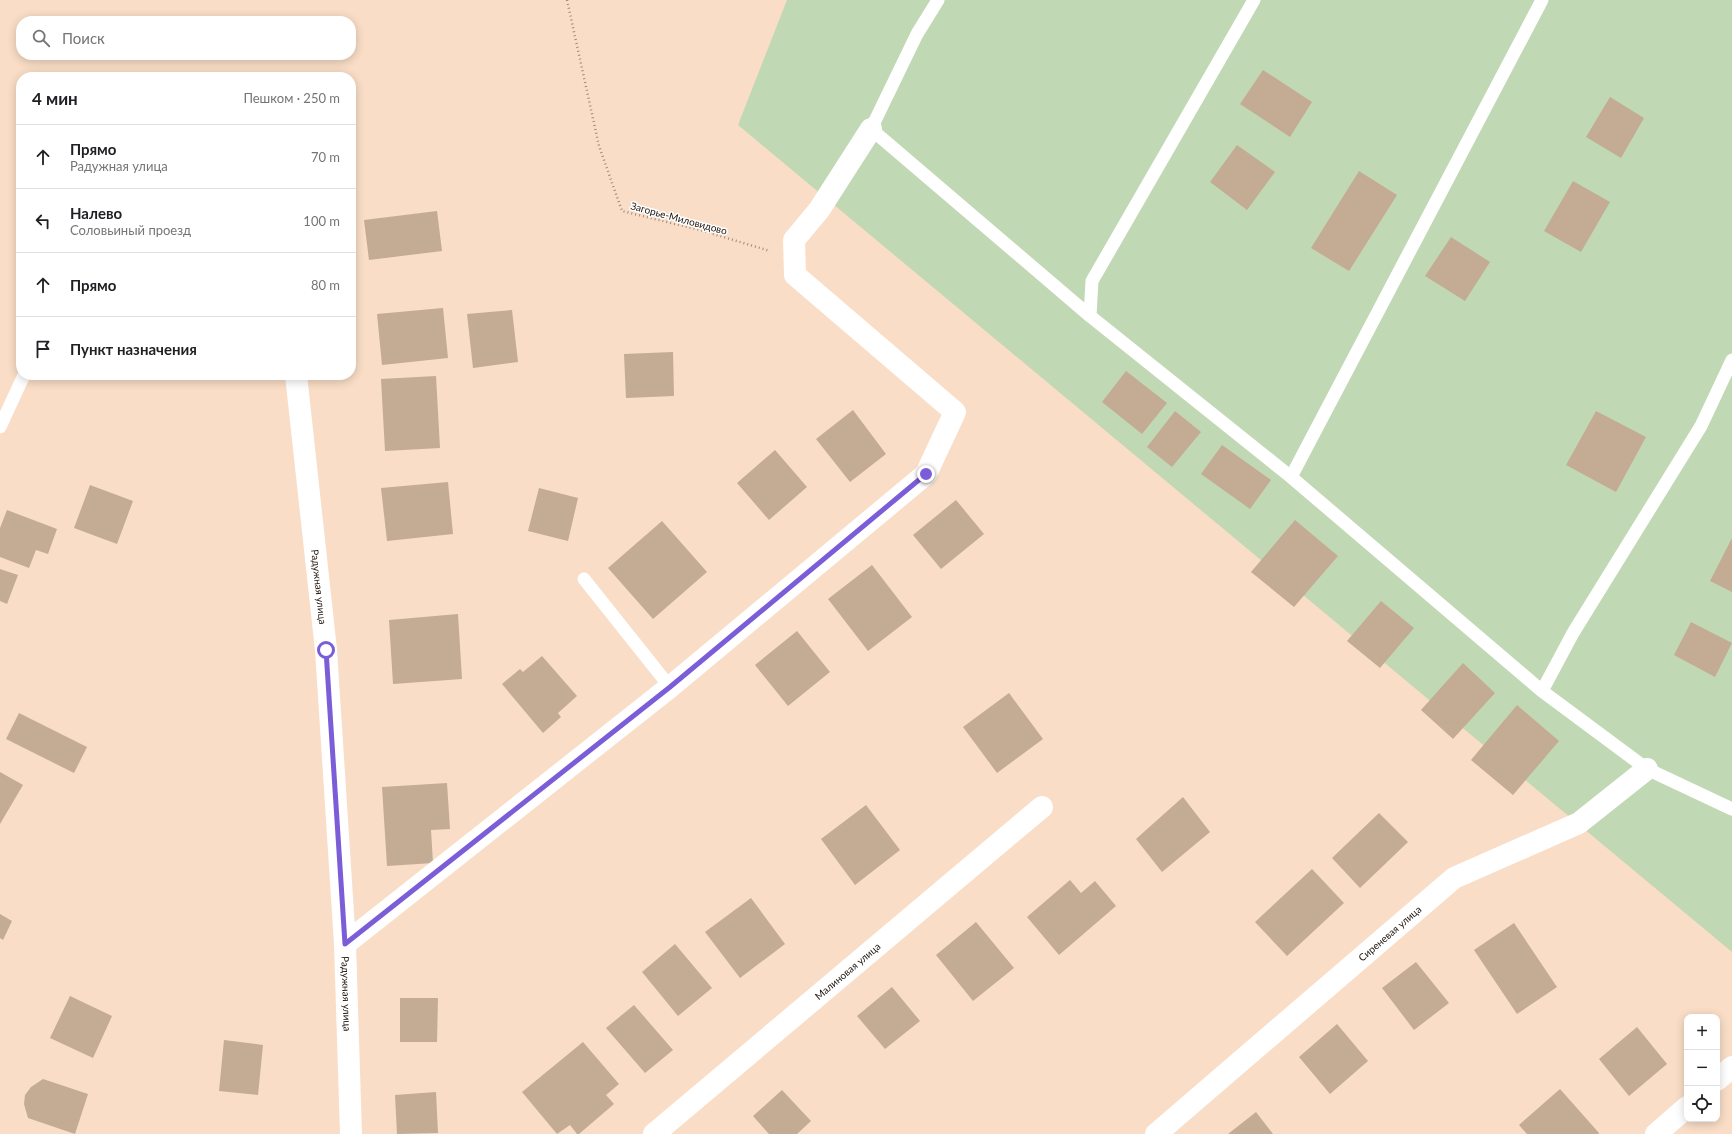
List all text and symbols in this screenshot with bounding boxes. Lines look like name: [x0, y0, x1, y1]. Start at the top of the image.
search box: [16, 16, 356, 60]
icon: search: [30, 27, 52, 49]
text: Поиск: [62, 29, 105, 47]
text: 4 мин: [32, 88, 78, 109]
text: Пешком · 250 m: [243, 90, 340, 106]
text: Прямо: [70, 140, 116, 158]
icon: ahead: [32, 146, 54, 168]
text: 70 m: [311, 149, 340, 165]
text: Радужная улица: [70, 158, 168, 174]
street label: Загорье-Миловидово: [630, 199, 729, 237]
text: Налево: [70, 204, 122, 222]
icon: left: [32, 210, 54, 232]
text: 100 m: [303, 213, 340, 229]
text: Соловьиный проезд: [70, 222, 191, 238]
icon: ahead: [32, 274, 54, 296]
text: Прямо: [70, 276, 116, 294]
text: 80 m: [311, 277, 340, 293]
icon: arrive: [32, 338, 54, 360]
text: Пункт назначения: [70, 340, 197, 358]
route end: [917, 465, 935, 483]
street label: Радужная улица: [309, 549, 329, 625]
route start: [317, 641, 335, 659]
street label: Сиреневая улица: [1356, 903, 1424, 964]
street label: Малиновая улица: [812, 940, 883, 1002]
street label: Радужная улица: [339, 956, 354, 1032]
map controls: [1684, 1014, 1720, 1122]
button: +: [1684, 1014, 1720, 1050]
button: −: [1684, 1050, 1720, 1086]
button: locate: [1684, 1086, 1720, 1122]

